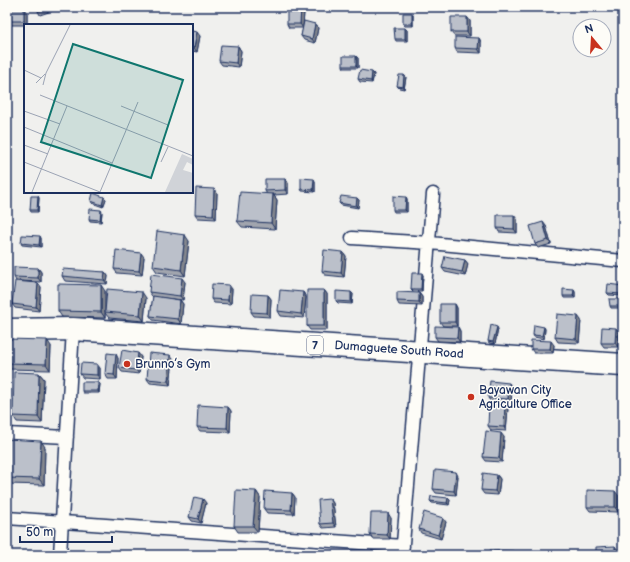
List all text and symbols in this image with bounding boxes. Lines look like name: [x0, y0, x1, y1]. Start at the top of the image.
north arrow: [572, 18, 612, 58]
text: N: [583, 22, 595, 36]
inset map: [24, 24, 193, 193]
road number: 7: [307, 336, 323, 354]
street label: Dumaguete South Road: [334, 338, 464, 362]
place label: Brunno’s Gym: [135, 357, 210, 372]
marker: Brunno’s Gym: [122, 359, 132, 369]
place label: Bayawan City Agriculture Office: [479, 383, 572, 412]
marker: Bayawan City Agriculture Office: [466, 392, 476, 402]
scale bar: [20, 518, 112, 544]
text: 50 m: [26, 525, 53, 540]

